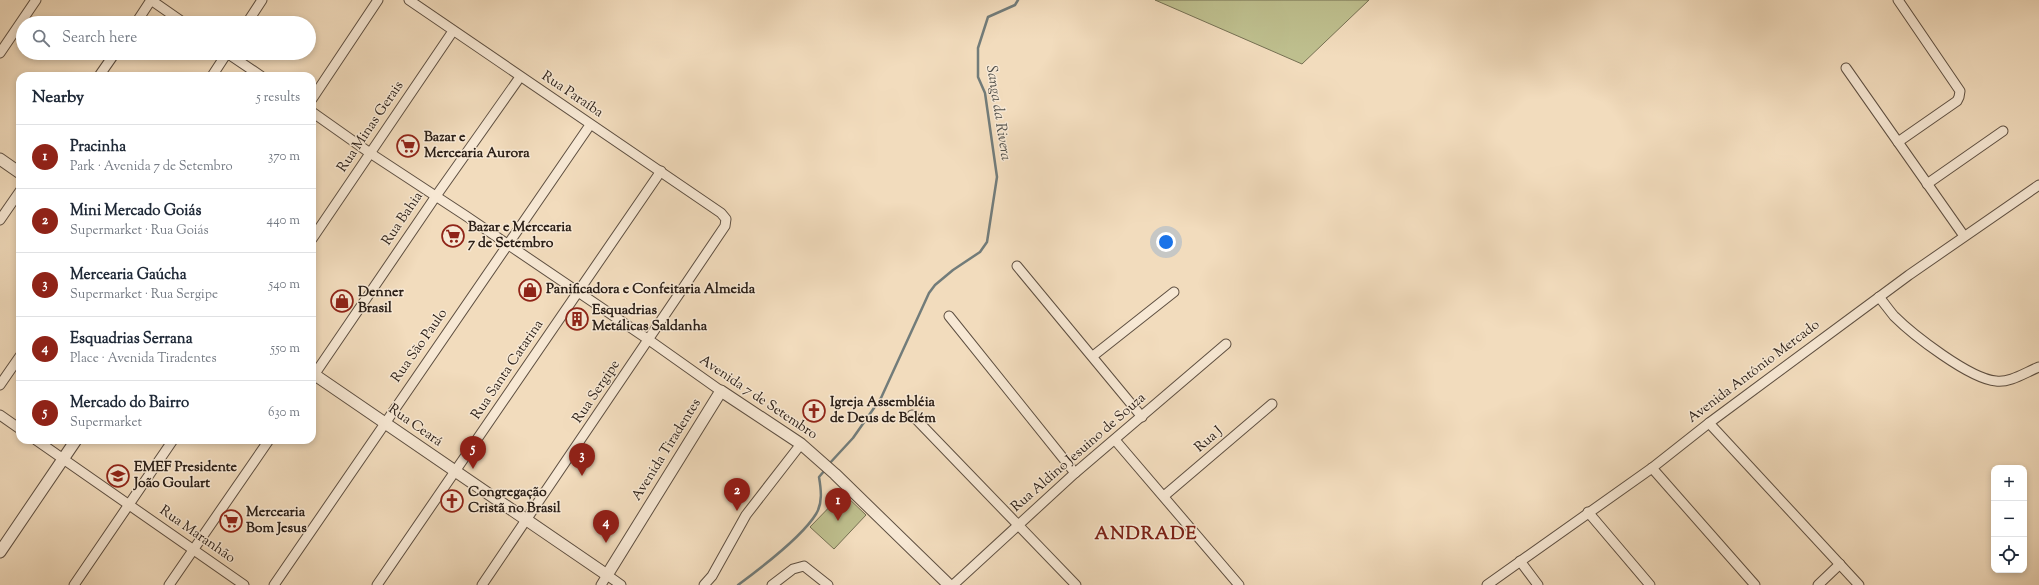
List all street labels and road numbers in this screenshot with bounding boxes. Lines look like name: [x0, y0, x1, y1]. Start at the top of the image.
street label: Rua Paraíba: [537, 67, 607, 123]
street label: Rua Minas Gerais: [333, 77, 409, 177]
street label: Rua Bahia: [378, 188, 429, 250]
street label: Rua São Paulo: [387, 305, 453, 387]
street label: Avenida Antônio Mercado: [1684, 315, 1824, 428]
street label: Rua Santa Catarina: [467, 316, 549, 424]
street label: Avenida 7 de Setembro: [695, 351, 821, 445]
street label: Rua Sergipe: [568, 356, 626, 428]
street label: Rua Aldino Jesuino de Souza: [1007, 388, 1151, 517]
street label: Avenida Tiradentes: [627, 395, 707, 505]
street label: Rua Ceará: [384, 400, 447, 452]
street label: Rua J: [1191, 422, 1227, 458]
street label: Rua Maranhão: [155, 501, 239, 569]

